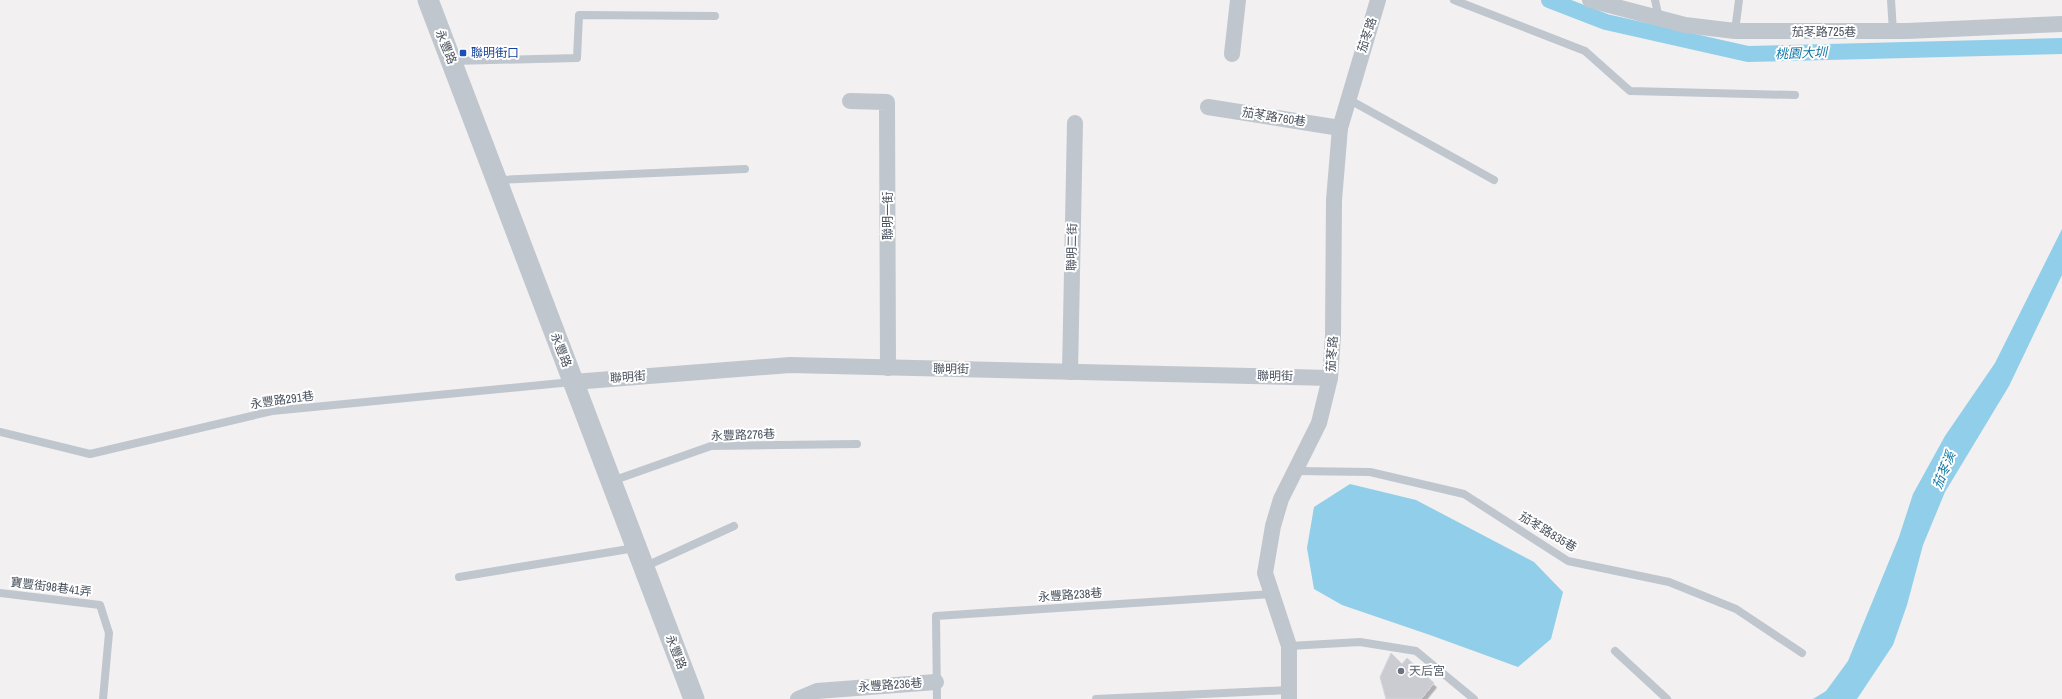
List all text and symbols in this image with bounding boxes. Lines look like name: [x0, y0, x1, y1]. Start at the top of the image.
street label: 茄苳路: [1354, 15, 1380, 55]
street label: 茄苳路725巷: [1792, 24, 1856, 40]
street label: 永豐路: [432, 27, 460, 67]
water label: 桃園大圳: [1775, 44, 1829, 62]
place label: 聯明街口: [471, 45, 519, 61]
marker: 聯明街口: [458, 48, 468, 58]
street label: 茄苳路760巷: [1241, 104, 1307, 130]
street label: 聯明一街: [880, 192, 896, 240]
street label: 聯明二街: [1064, 223, 1080, 271]
street label: 永豐路: [547, 330, 575, 370]
street label: 茄苳路: [1323, 335, 1341, 373]
street label: 聯明街: [933, 361, 969, 377]
street label: 聯明街: [609, 368, 647, 386]
street label: 聯明街: [1257, 368, 1293, 384]
street label: 永豐路291巷: [249, 388, 315, 412]
street label: 永豐路276巷: [711, 426, 775, 444]
water label: 茄苳溪: [1929, 447, 1960, 491]
street label: 茄苳路835巷: [1516, 509, 1580, 555]
street label: 寶豐街98巷41弄: [9, 574, 93, 600]
street label: 永豐路238巷: [1037, 585, 1103, 605]
street label: 永豐路: [662, 632, 690, 672]
place label: 天后宮: [1409, 663, 1445, 679]
marker: 天后宮: [1396, 666, 1406, 676]
street label: 永豐路236巷: [857, 675, 923, 695]

